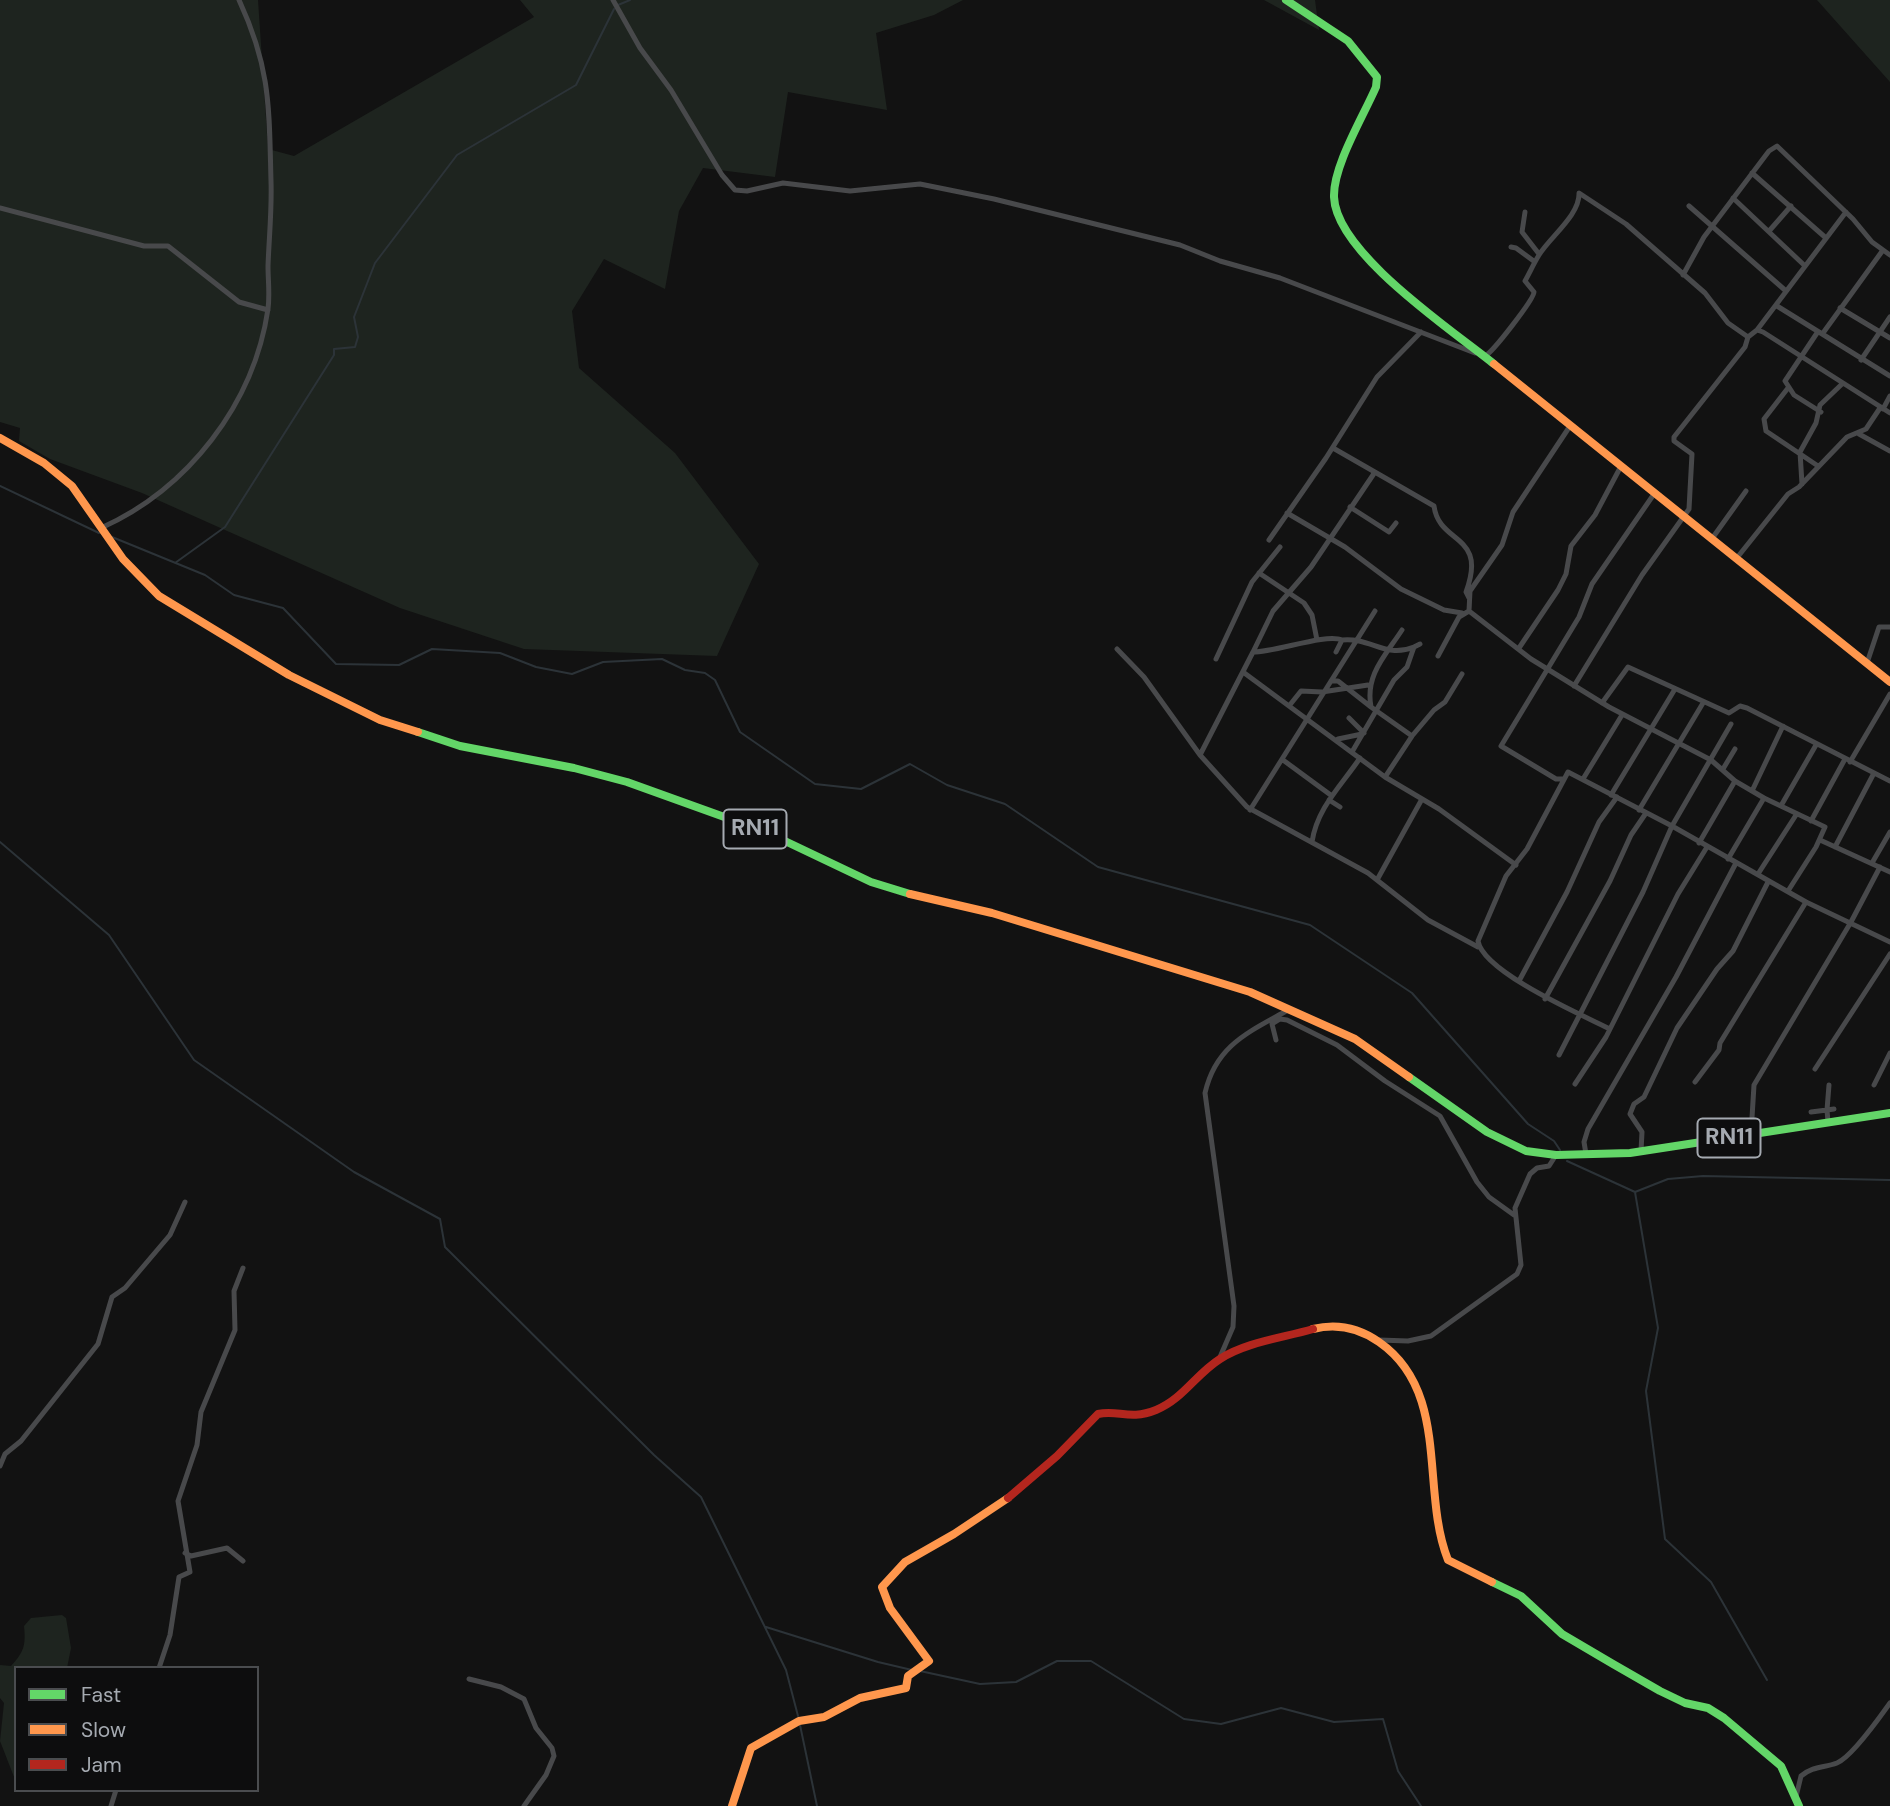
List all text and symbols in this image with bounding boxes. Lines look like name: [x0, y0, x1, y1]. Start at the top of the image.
road number: RN11: [724, 810, 786, 848]
road number: RN11: [1698, 1119, 1760, 1158]
legend: [14, 1666, 259, 1792]
text: Fast: [81, 1681, 121, 1709]
text: Slow: [81, 1716, 126, 1744]
text: Jam: [81, 1751, 122, 1779]

